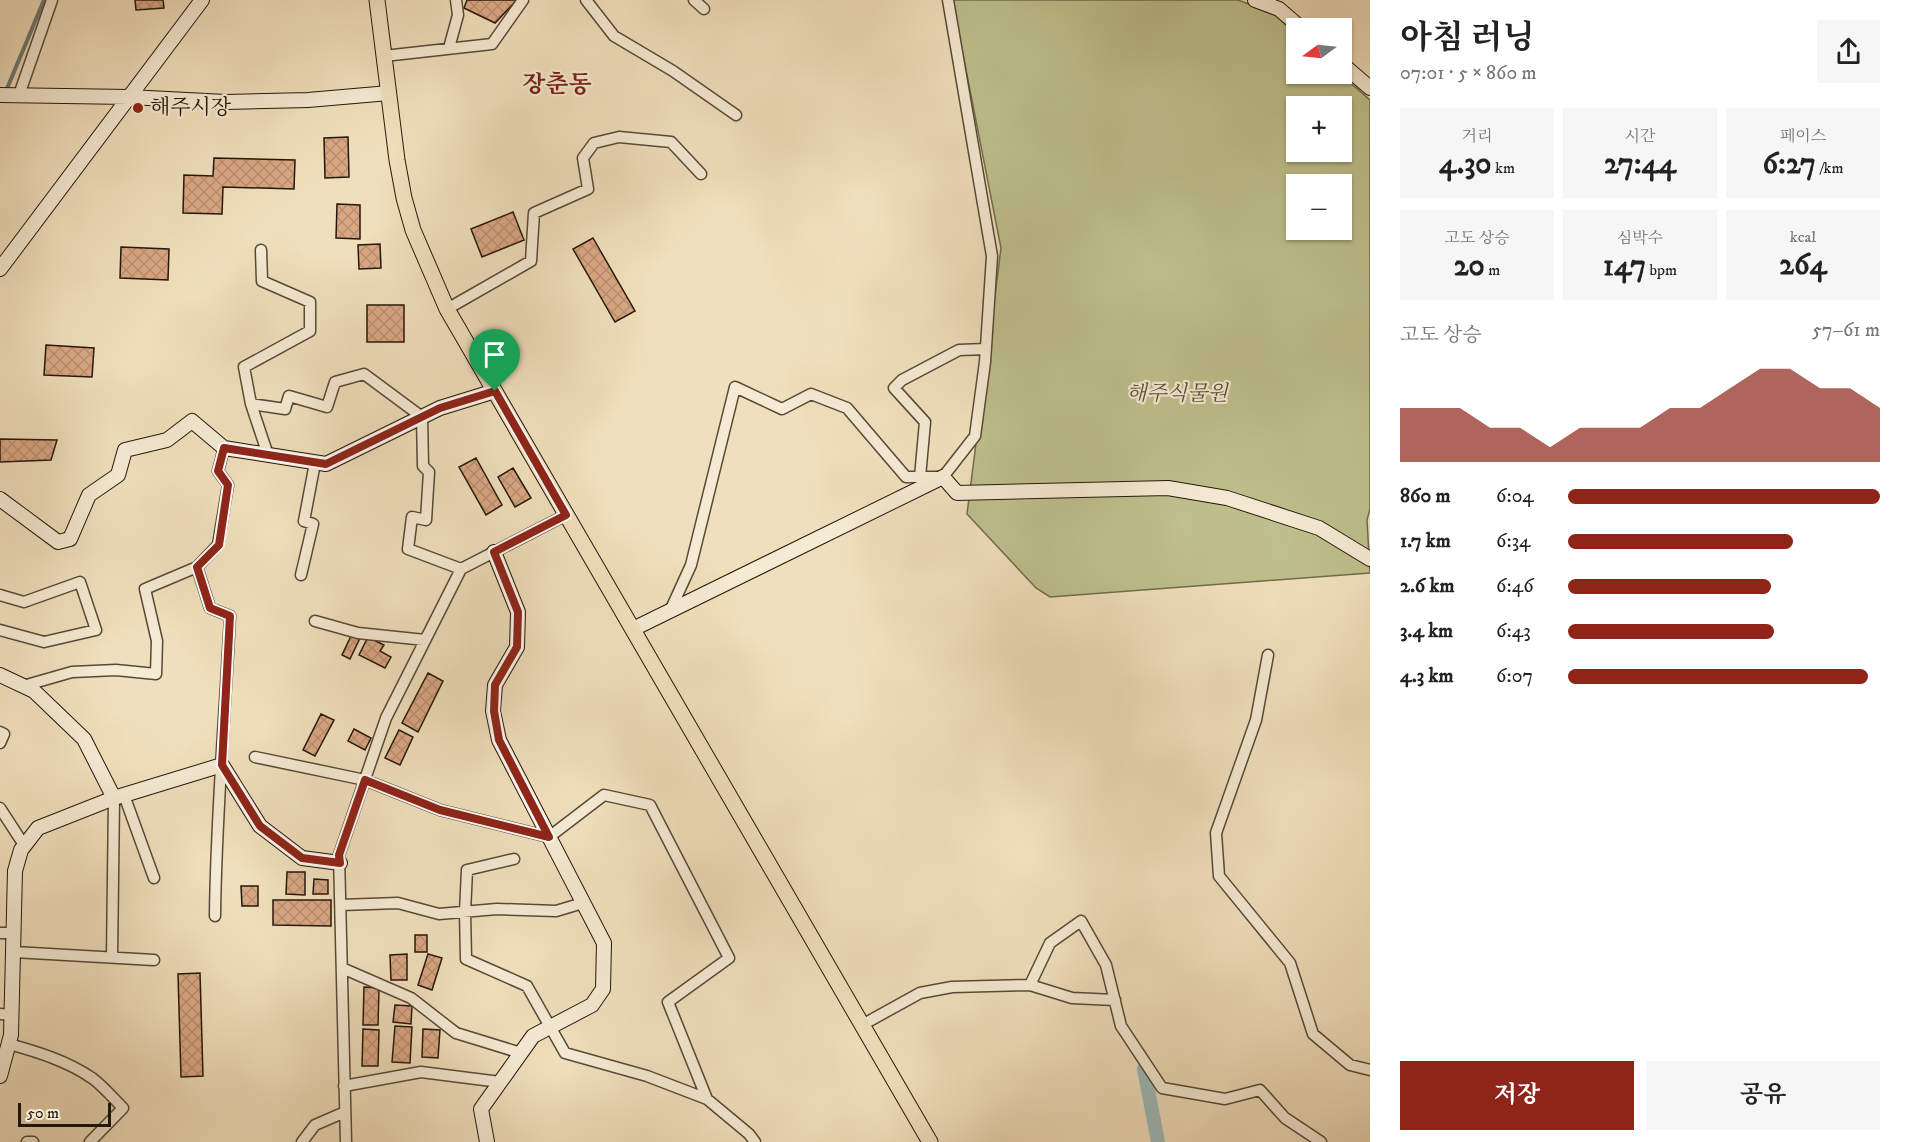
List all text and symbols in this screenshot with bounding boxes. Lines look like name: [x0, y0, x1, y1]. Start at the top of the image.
north arrow: [1286, 18, 1352, 84]
map controls: [1286, 18, 1352, 240]
text: 아침 러닝: [1400, 18, 1535, 59]
button: share: [1817, 20, 1880, 83]
text: 07:01 · 5 × 860 m: [1400, 61, 1536, 86]
district label: 장춘동: [522, 70, 592, 100]
place label: 해주시장: [150, 95, 232, 121]
button: +: [1286, 96, 1352, 162]
marker: 해주시장: [131, 101, 145, 115]
text: 거리: [1462, 126, 1492, 146]
text: 시간: [1625, 126, 1655, 146]
text: 페이스: [1780, 126, 1826, 146]
text: 4.30: [1439, 146, 1492, 183]
text: 27:44: [1604, 146, 1676, 183]
text: 6:27: [1763, 146, 1816, 183]
text: km: [1492, 158, 1515, 178]
text: /km: [1816, 158, 1844, 178]
button: −: [1286, 174, 1352, 240]
text: kcal: [1790, 227, 1816, 247]
text: 고도 상승: [1444, 228, 1510, 248]
text: 심박수: [1617, 228, 1663, 248]
text: 264: [1779, 247, 1827, 284]
text: 20: [1454, 248, 1485, 285]
text: 147: [1603, 248, 1646, 285]
text: m: [1485, 260, 1500, 280]
text: bpm: [1646, 260, 1677, 280]
text: 57–61 m: [1812, 318, 1880, 343]
text: 고도 상승: [1400, 323, 1482, 348]
pin: [469, 329, 520, 391]
icon: arrive: [478, 338, 511, 371]
park label: 해주식물원: [1126, 381, 1229, 407]
text: 860 m: [1400, 484, 1451, 509]
text: 6:04: [1496, 484, 1534, 509]
text: 1.7 km: [1400, 529, 1451, 554]
text: 6:34: [1496, 529, 1531, 554]
text: 2.6 km: [1400, 574, 1455, 599]
text: 6:46: [1496, 574, 1534, 599]
text: 3.4 km: [1400, 619, 1453, 644]
text: 6:43: [1496, 619, 1531, 644]
text: 4.3 km: [1400, 664, 1453, 689]
text: 6:07: [1496, 664, 1533, 689]
button: 저장: [1400, 1061, 1634, 1130]
button: 공유: [1646, 1061, 1880, 1130]
scale bar: [18, 1100, 111, 1128]
text: 50 m: [27, 1103, 59, 1123]

